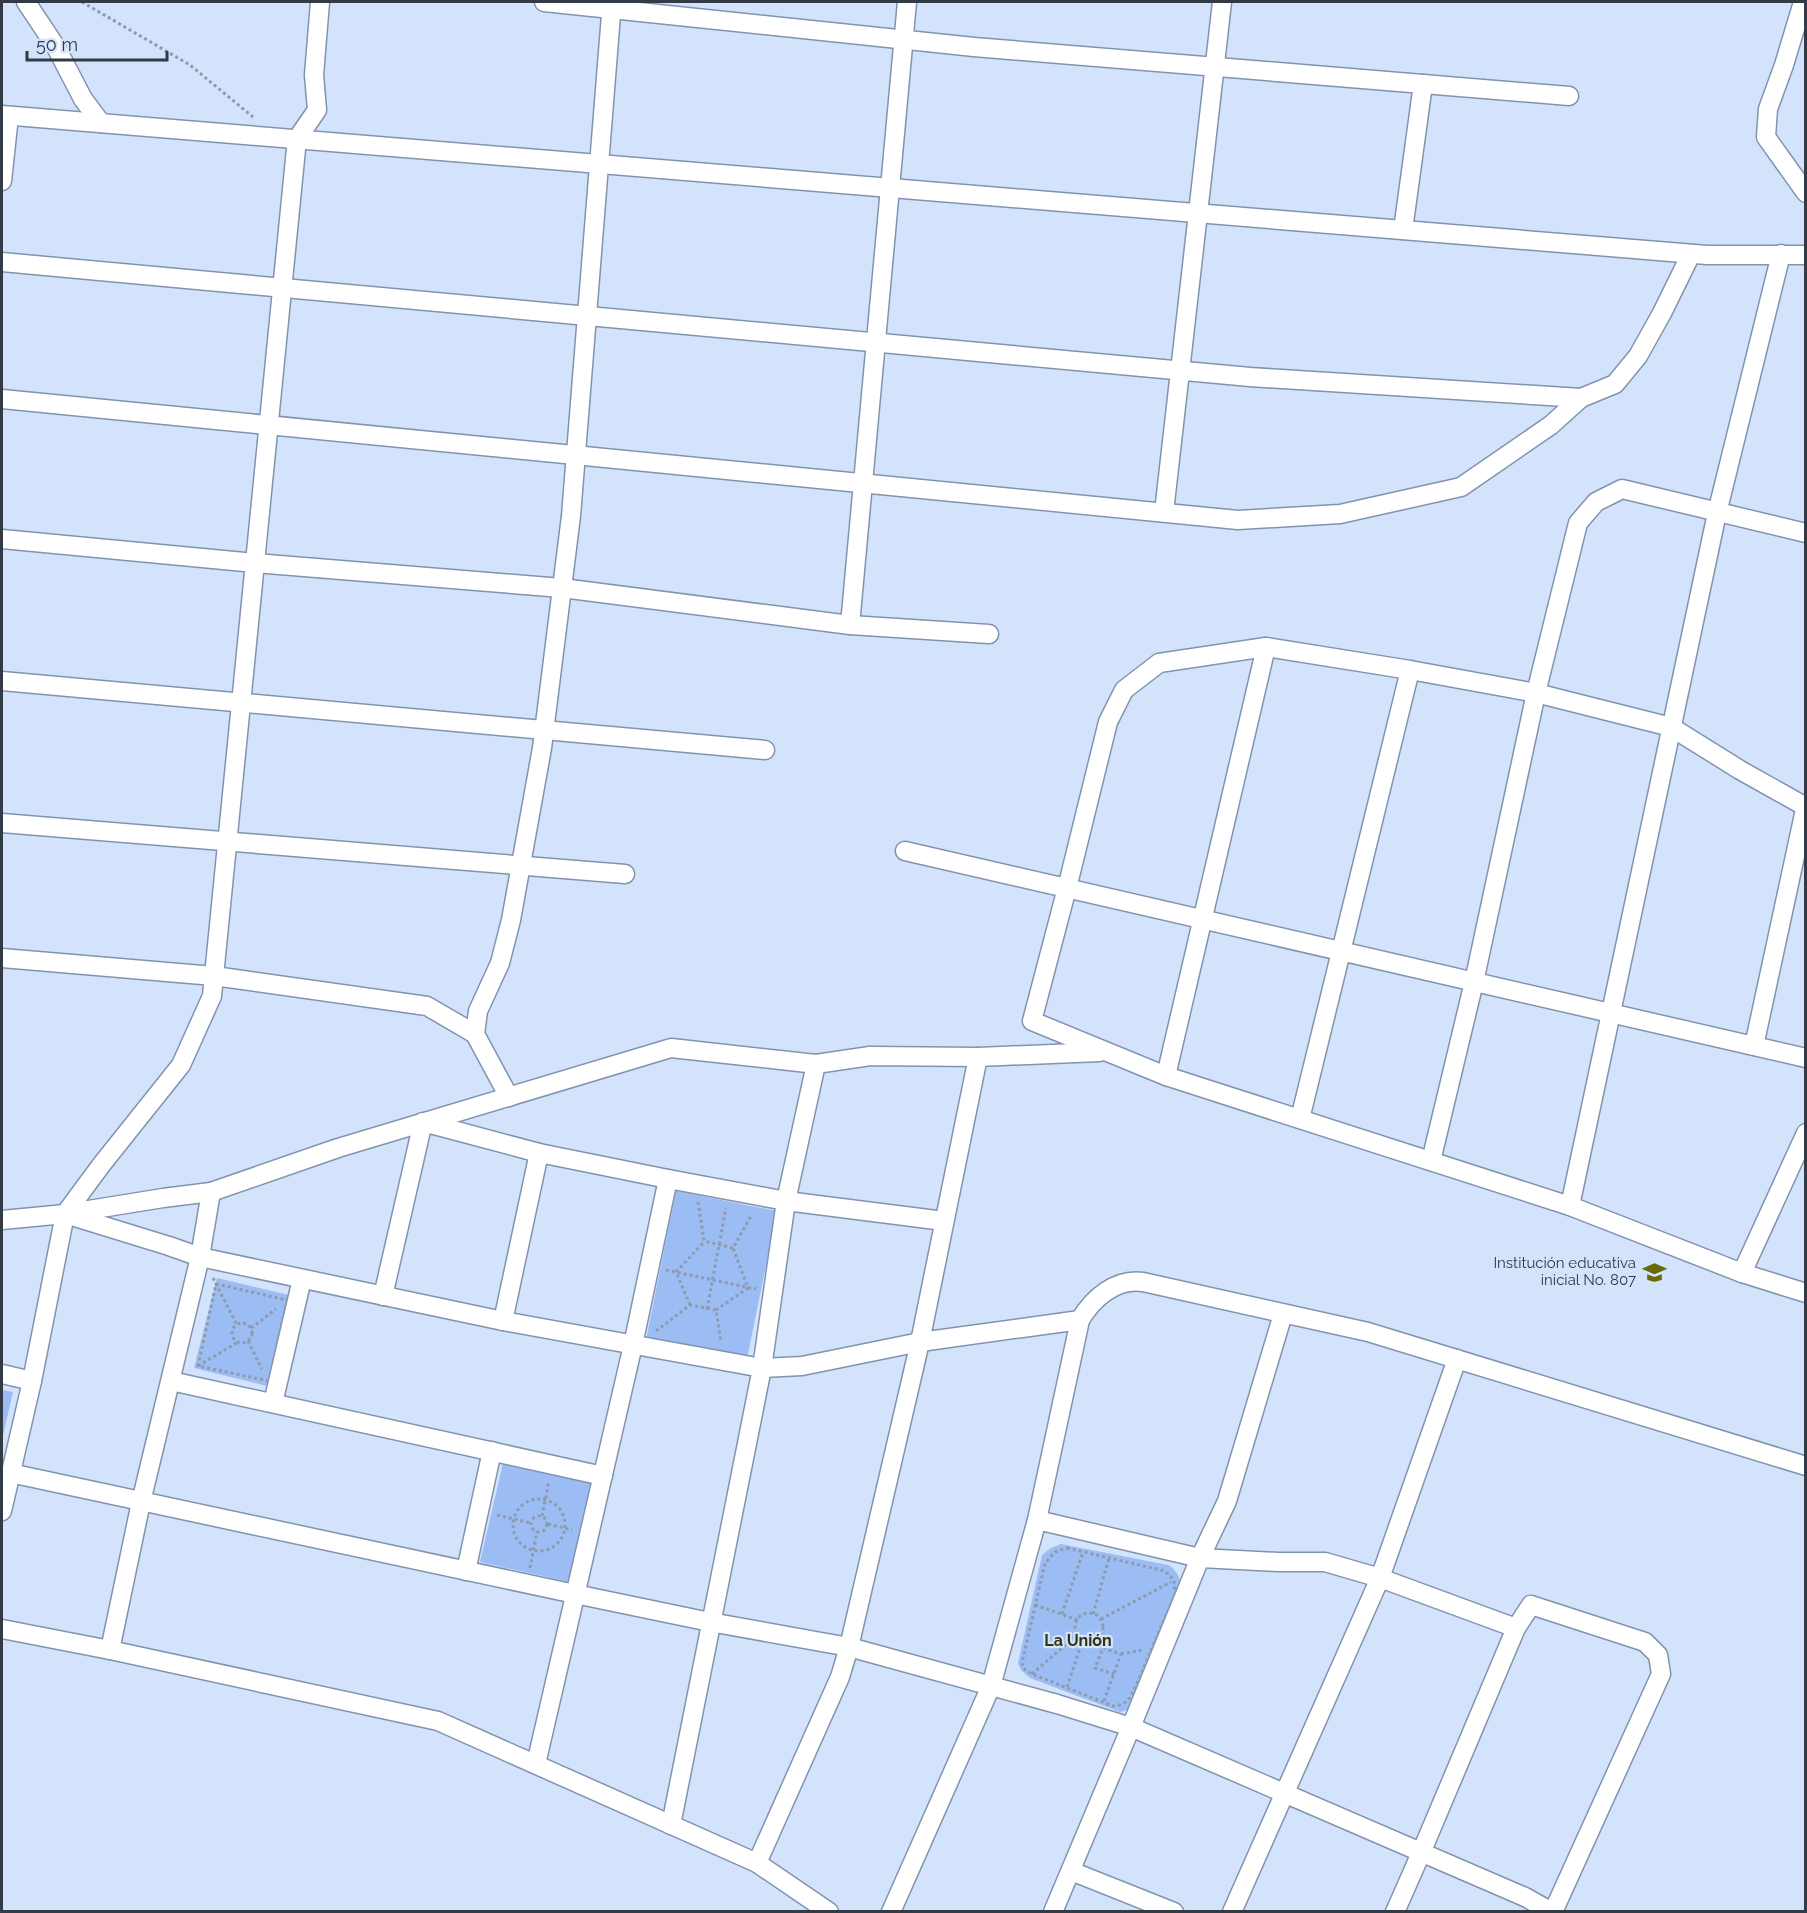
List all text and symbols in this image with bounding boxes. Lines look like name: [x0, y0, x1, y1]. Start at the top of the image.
scale bar: [27, 24, 166, 62]
text: 50 m: [36, 34, 78, 55]
place label: Institución educativa inicial No. 807: [1493, 1254, 1636, 1289]
school or university icon: Institución educativa inicial No. 807: [1641, 1259, 1667, 1285]
district label: La Unión: [1044, 1631, 1112, 1650]

